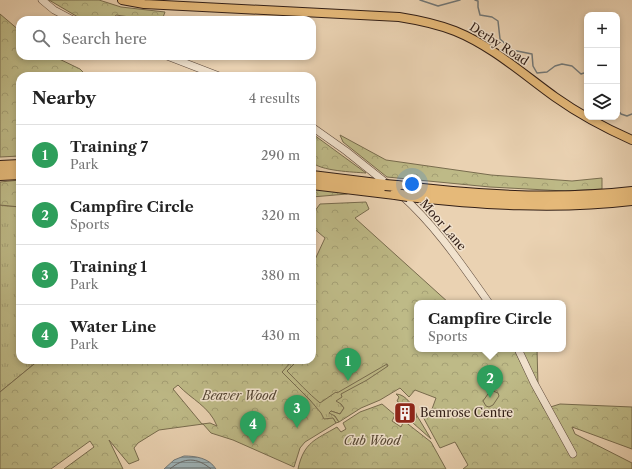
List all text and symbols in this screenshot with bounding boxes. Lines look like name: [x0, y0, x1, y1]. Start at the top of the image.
map controls: [584, 12, 620, 120]
button: +: [584, 12, 620, 48]
search box: [16, 16, 316, 60]
street label: Derby Road: [467, 19, 532, 69]
icon: search: [30, 27, 52, 49]
text: Search here: [62, 29, 147, 48]
button: −: [584, 48, 620, 84]
button: layers: [584, 84, 620, 120]
text: Nearby: [32, 88, 96, 108]
text: 4 results: [249, 90, 300, 106]
text: Training 7: [70, 137, 148, 156]
text: 1: [42, 147, 48, 163]
text: 290 m: [261, 147, 300, 163]
text: Park: [70, 156, 98, 172]
your location: [402, 174, 422, 194]
street label: Moor Lane: [417, 196, 470, 254]
text: Campfire Circle: [70, 197, 194, 216]
text: 2: [41, 207, 49, 223]
text: 320 m: [262, 207, 300, 223]
text: Sports: [70, 216, 109, 232]
text: Training 1: [70, 257, 147, 276]
text: 3: [41, 267, 49, 283]
text: 380 m: [261, 267, 300, 283]
text: Park: [70, 276, 98, 292]
popup: [414, 300, 566, 352]
text: Campfire Circle: [428, 309, 552, 328]
text: Water Line: [70, 317, 156, 336]
text: 4: [41, 327, 49, 343]
text: 430 m: [262, 327, 300, 343]
text: Sports: [428, 328, 468, 344]
text: Park: [70, 336, 98, 352]
pin: 1: [335, 348, 361, 381]
pin: 2: [477, 365, 503, 398]
park label: Beaver Wood: [201, 388, 278, 403]
pin: 3: [284, 395, 310, 428]
building icon: Bemrose Centre: [392, 400, 418, 426]
place label: Bemrose Centre: [420, 405, 513, 420]
pin: 4: [240, 411, 266, 444]
park label: Cub Wood: [344, 433, 402, 448]

